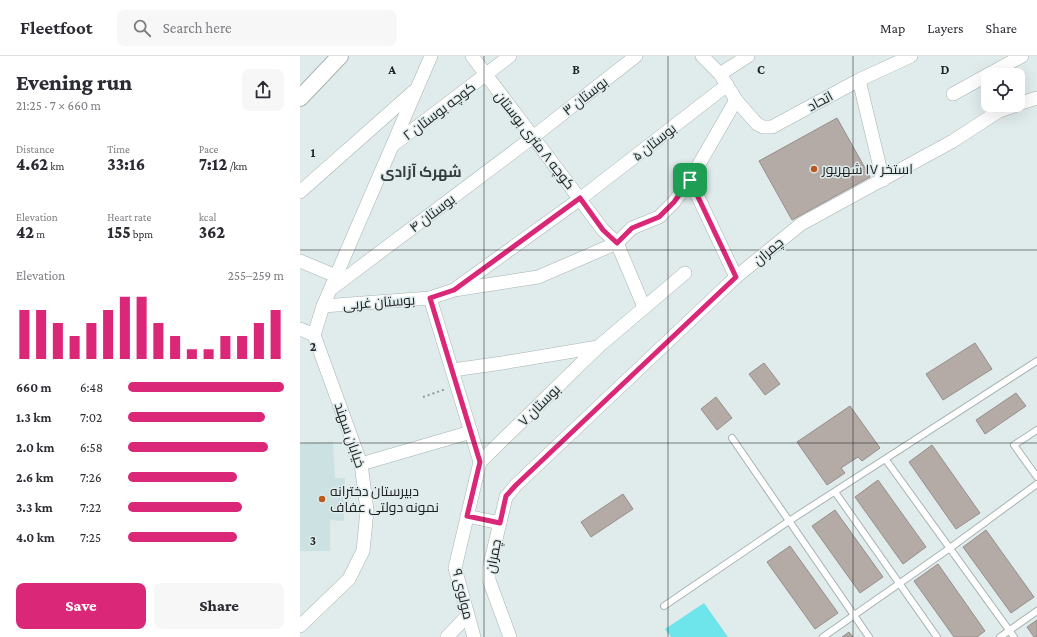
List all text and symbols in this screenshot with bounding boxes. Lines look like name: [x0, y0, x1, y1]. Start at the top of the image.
search box: [117, 10, 397, 46]
text: Fleetfoot: [20, 17, 93, 38]
icon: search: [131, 17, 153, 39]
text: Search here: [163, 20, 232, 36]
text: Map: [880, 20, 905, 36]
text: Layers: [927, 20, 964, 36]
text: Share: [986, 20, 1017, 36]
text: A: [387, 62, 396, 77]
text: B: [572, 62, 580, 77]
text: C: [757, 62, 765, 77]
text: D: [941, 62, 950, 77]
map controls: [981, 68, 1025, 112]
button: locate: [981, 68, 1025, 112]
button: share: [242, 69, 284, 111]
text: Evening run: [16, 70, 132, 95]
street label: بوستان ۳: [559, 73, 611, 119]
street label: کوچه بوستان ۲: [400, 79, 479, 145]
street label: کوچه ۸ متری بوستان: [490, 88, 578, 194]
street label: اتحاد: [804, 88, 836, 114]
text: 21:25 · 7 × 660 m: [16, 98, 101, 113]
street label: بوستان ۵: [629, 120, 679, 164]
text: Distance: [16, 143, 54, 155]
text: Time: [107, 143, 130, 155]
text: Pace: [199, 143, 218, 155]
text: 1: [311, 145, 316, 160]
text: 4.62: [16, 155, 48, 174]
text: 33:16: [107, 155, 145, 174]
text: 7:12: [199, 155, 227, 174]
text: km: [48, 160, 64, 172]
text: /km: [227, 160, 247, 172]
place label: استخر ١٧ شهریور: [821, 161, 913, 177]
district label: شهرک آزادی: [380, 163, 462, 181]
pin: [673, 163, 707, 197]
marker: استخر ١٧ شهریور: [809, 164, 819, 174]
icon: arrive: [679, 169, 701, 191]
street label: بوستان ۴: [406, 191, 458, 235]
text: Elevation: [16, 211, 58, 223]
text: Heart rate: [107, 211, 151, 223]
text: kcal: [199, 211, 216, 223]
text: 42: [16, 223, 34, 242]
text: 155: [107, 223, 131, 242]
text: 362: [199, 223, 225, 242]
text: m: [34, 228, 45, 240]
text: bpm: [131, 228, 153, 240]
street label: چمران: [750, 234, 788, 270]
text: Elevation: [16, 268, 65, 283]
text: 255–259 m: [228, 268, 284, 283]
street label: بوستان غربی: [342, 292, 416, 312]
text: 2: [310, 339, 317, 354]
text: 660 m: [16, 380, 52, 395]
text: 6:48: [80, 380, 103, 395]
street label: بوستان ۷: [515, 381, 563, 429]
street label: خیابان سهند: [331, 400, 369, 470]
text: 1.3 km: [16, 410, 51, 425]
text: 7:02: [80, 410, 102, 425]
text: 2.0 km: [16, 440, 54, 455]
text: 6:58: [80, 440, 103, 455]
text: 2.6 km: [16, 470, 54, 485]
text: 7:26: [80, 470, 102, 485]
place label: دبیرستان دخترانه نمونه دولتی عفاف: [330, 483, 439, 515]
marker: دبیرستان دخترانه نمونه دولتی عفاف: [317, 494, 327, 504]
text: 3.3 km: [16, 500, 53, 515]
text: 7:22: [80, 500, 101, 515]
text: 4.0 km: [16, 530, 55, 545]
text: 7:25: [80, 530, 101, 545]
text: 3: [310, 533, 316, 548]
street label: چمران: [482, 538, 506, 575]
street label: مولوی ۹: [449, 567, 477, 621]
button: Save: [16, 583, 146, 629]
button: Share: [154, 583, 284, 629]

